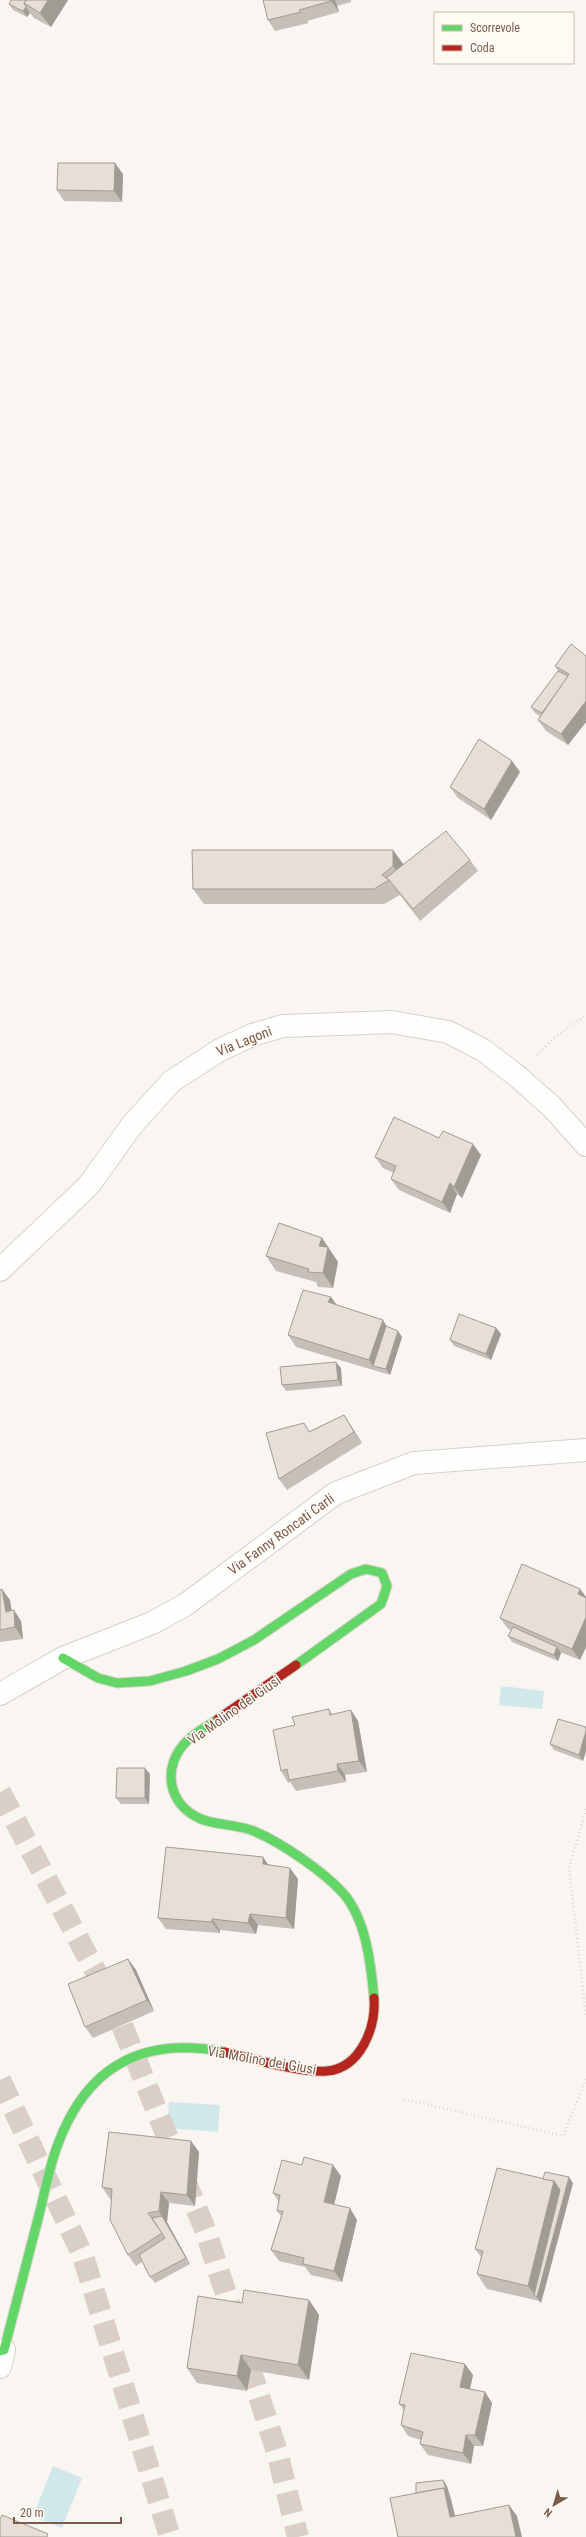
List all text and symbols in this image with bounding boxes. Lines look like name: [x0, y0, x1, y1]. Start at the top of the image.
legend: [434, 12, 574, 64]
text: Scorrevole: [470, 21, 520, 35]
text: Coda: [470, 41, 495, 55]
street label: Via Lagoni: [214, 1023, 274, 1059]
street label: Via Fanny Roncati Carli: [225, 1490, 337, 1578]
street label: Via Molino dei Giusi: [184, 1672, 284, 1748]
street label: Via Molino dei Giusi: [207, 2043, 317, 2077]
north arrow: [534, 2485, 574, 2525]
scale bar: [14, 2499, 121, 2525]
text: N: [541, 2505, 555, 2520]
text: 20 m: [20, 2506, 44, 2520]

